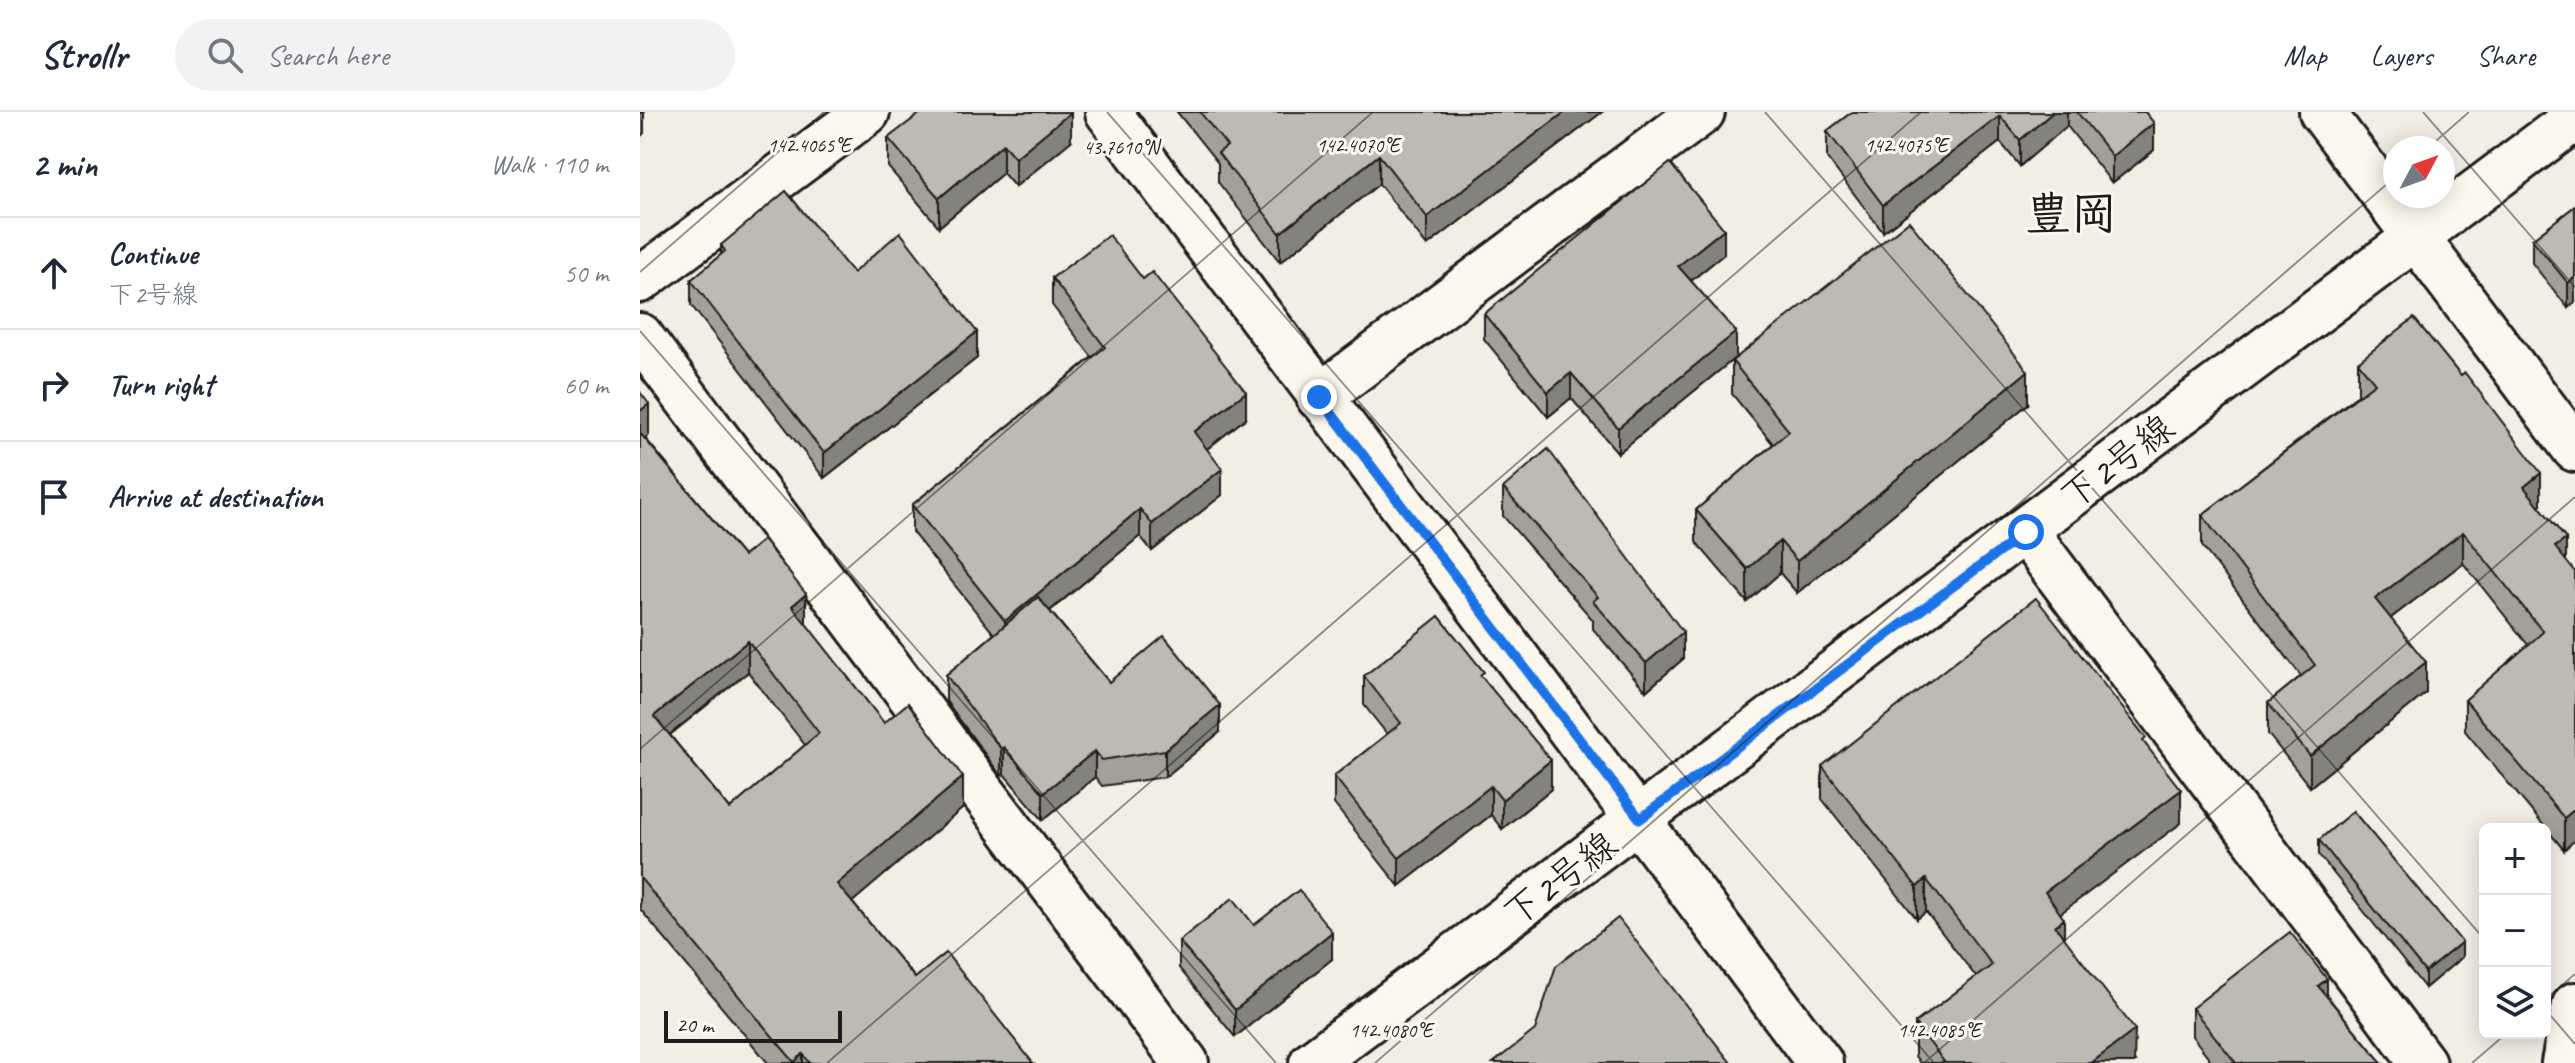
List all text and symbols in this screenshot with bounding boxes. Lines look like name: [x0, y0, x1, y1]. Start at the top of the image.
search box: [175, 19, 735, 91]
text: Strollr: [40, 32, 127, 79]
icon: search: [203, 33, 247, 77]
text: Search here: [267, 36, 389, 74]
text: Map: [2284, 38, 2327, 73]
text: Layers: [2371, 38, 2432, 73]
text: Share: [2476, 38, 2535, 73]
text: 142.4065°E: [767, 133, 853, 158]
text: 142.4070°E: [1316, 133, 1402, 158]
text: 142.4075°E: [1864, 133, 1950, 158]
text: 43.7610°N: [1083, 135, 1162, 160]
north arrow: [2383, 136, 2455, 208]
text: 2 min: [32, 143, 97, 186]
text: Walk · 110 m: [491, 148, 608, 181]
district label: 豊岡: [2025, 185, 2117, 243]
text: Continue: [108, 235, 198, 273]
icon: ahead: [32, 251, 76, 295]
text: 50 m: [564, 257, 608, 290]
text: 下2号線: [108, 278, 198, 311]
icon: right: [32, 363, 76, 407]
text: Turn right: [108, 366, 213, 404]
text: 60 m: [564, 369, 608, 402]
route end: [1301, 379, 1337, 415]
street label: 下2号線: [2051, 404, 2183, 520]
icon: arrive: [32, 475, 76, 519]
text: Arrive at destination: [108, 478, 323, 516]
route start: [2008, 514, 2044, 550]
street label: 下2号線: [1494, 821, 1626, 937]
map controls: [2479, 823, 2551, 1039]
button: +: [2479, 823, 2551, 895]
button: −: [2479, 895, 2551, 967]
button: layers: [2479, 967, 2551, 1039]
scale bar: [664, 1007, 842, 1043]
text: 20 m: [676, 1011, 713, 1039]
text: 142.4080°E: [1349, 1018, 1435, 1043]
text: 142.4085°E: [1897, 1018, 1983, 1043]

